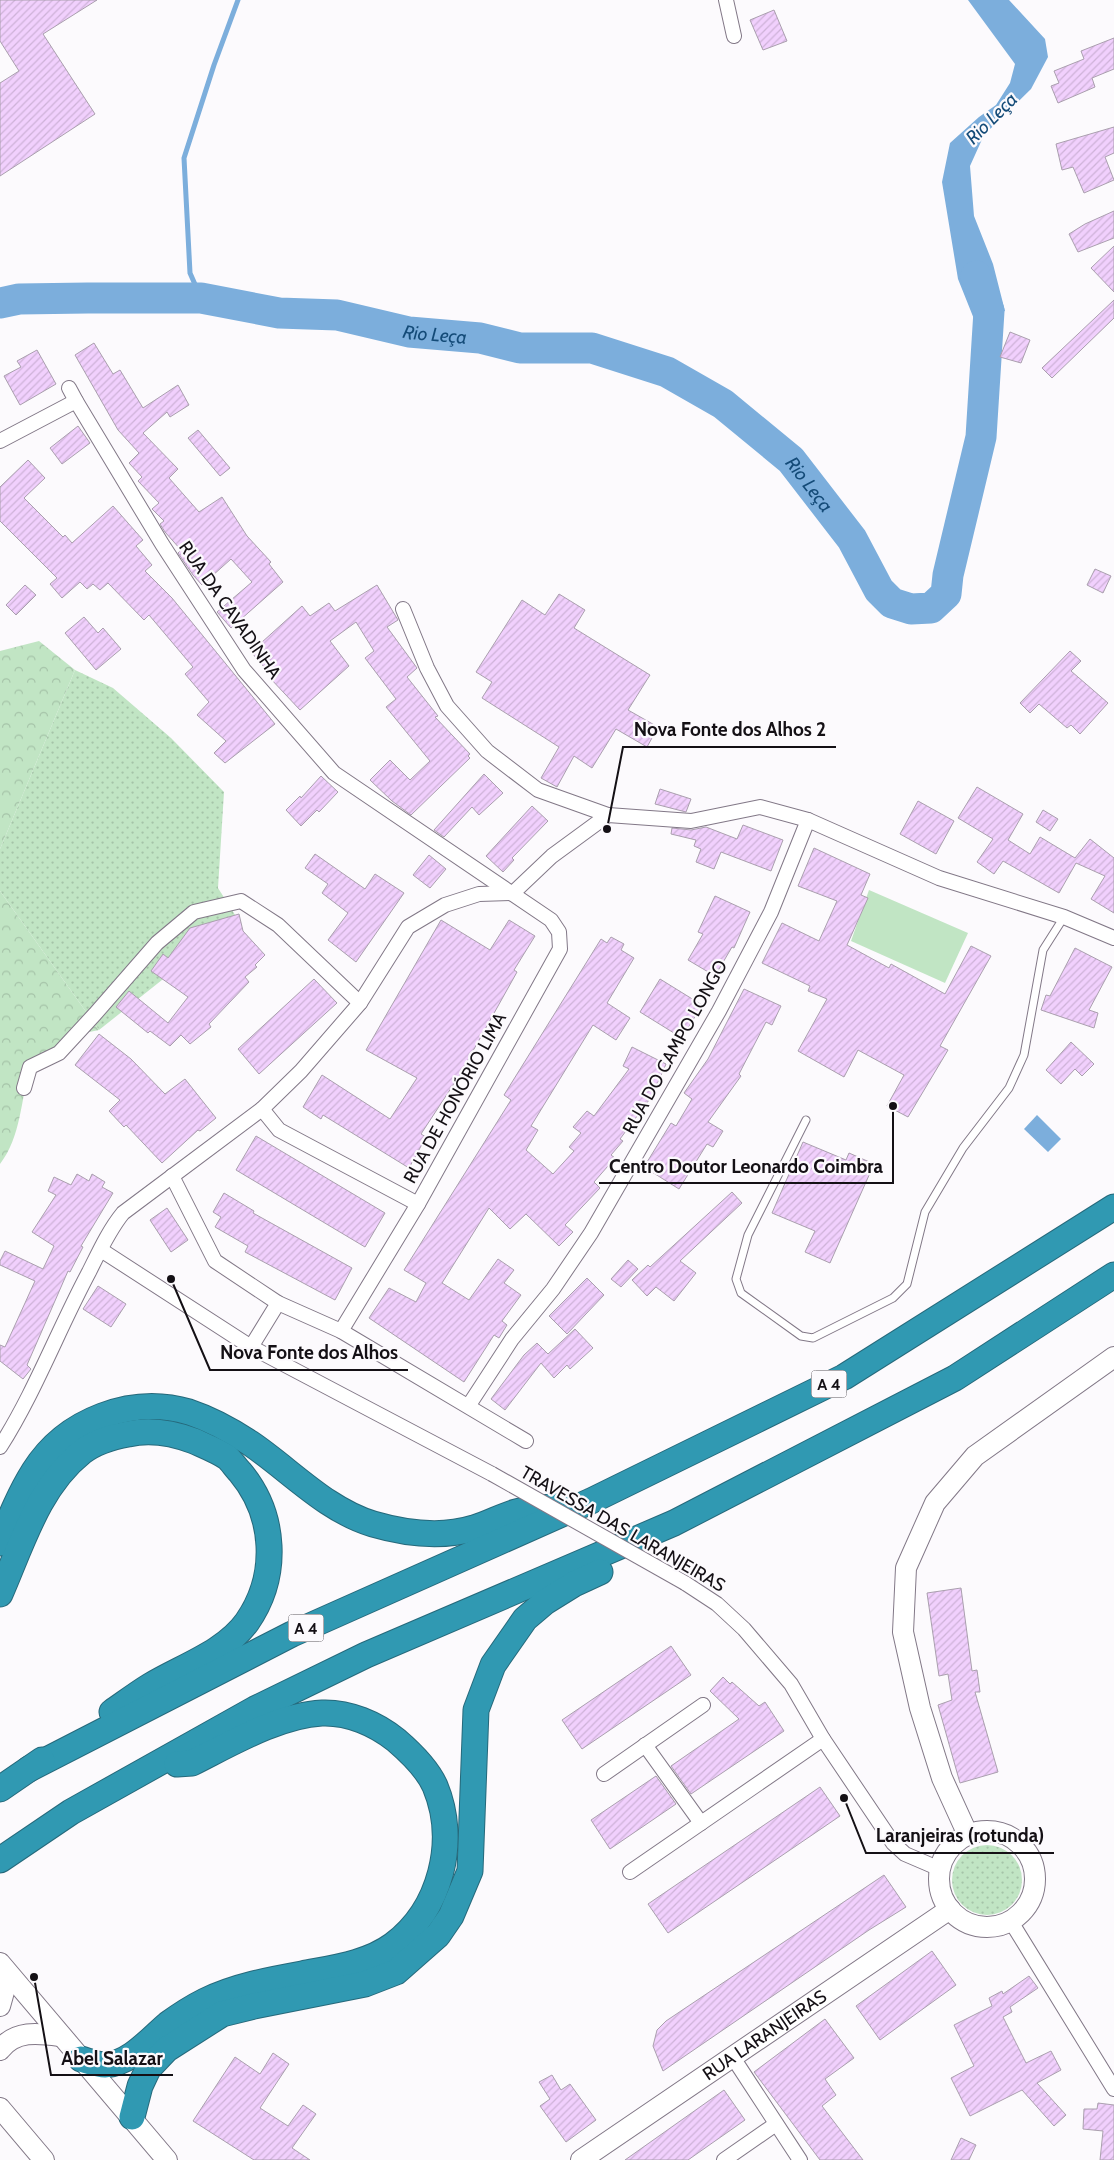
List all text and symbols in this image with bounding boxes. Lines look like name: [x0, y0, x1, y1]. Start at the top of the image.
water label: Rio Leça: [961, 88, 1022, 149]
water label: Rio Leça: [401, 320, 468, 349]
water label: Rio Leça: [781, 452, 838, 517]
street label: RUA DA CAVADINHA: [174, 537, 286, 683]
callout: Nova Fonte dos Alhos 2: [623, 713, 836, 747]
text: Nova Fonte dos Alhos 2: [634, 718, 826, 741]
street label: RUA DO CAMPO LONGO: [618, 956, 732, 1138]
street label: RUA DE HONÓRIO LIMA: [399, 1009, 511, 1187]
callout: Centro Doutor Leonardo Coimbra: [599, 1149, 893, 1183]
text: Centro Doutor Leonardo Coimbra: [609, 1155, 883, 1178]
callout: Nova Fonte dos Alhos: [210, 1336, 408, 1370]
text: Nova Fonte dos Alhos: [220, 1341, 398, 1364]
road number: A 4: [812, 1370, 846, 1398]
street label: TRAVESSA DAS LARANJEIRAS: [517, 1461, 729, 1597]
road number: A 4: [288, 1615, 324, 1642]
callout: Laranjeiras (rotunda): [866, 1819, 1054, 1853]
text: Laranjeiras (rotunda): [876, 1824, 1044, 1847]
street label: RUA LARANJEIRAS: [698, 1985, 831, 2085]
callout: Abel Salazar: [51, 2041, 173, 2075]
text: Abel Salazar: [61, 2047, 163, 2070]

